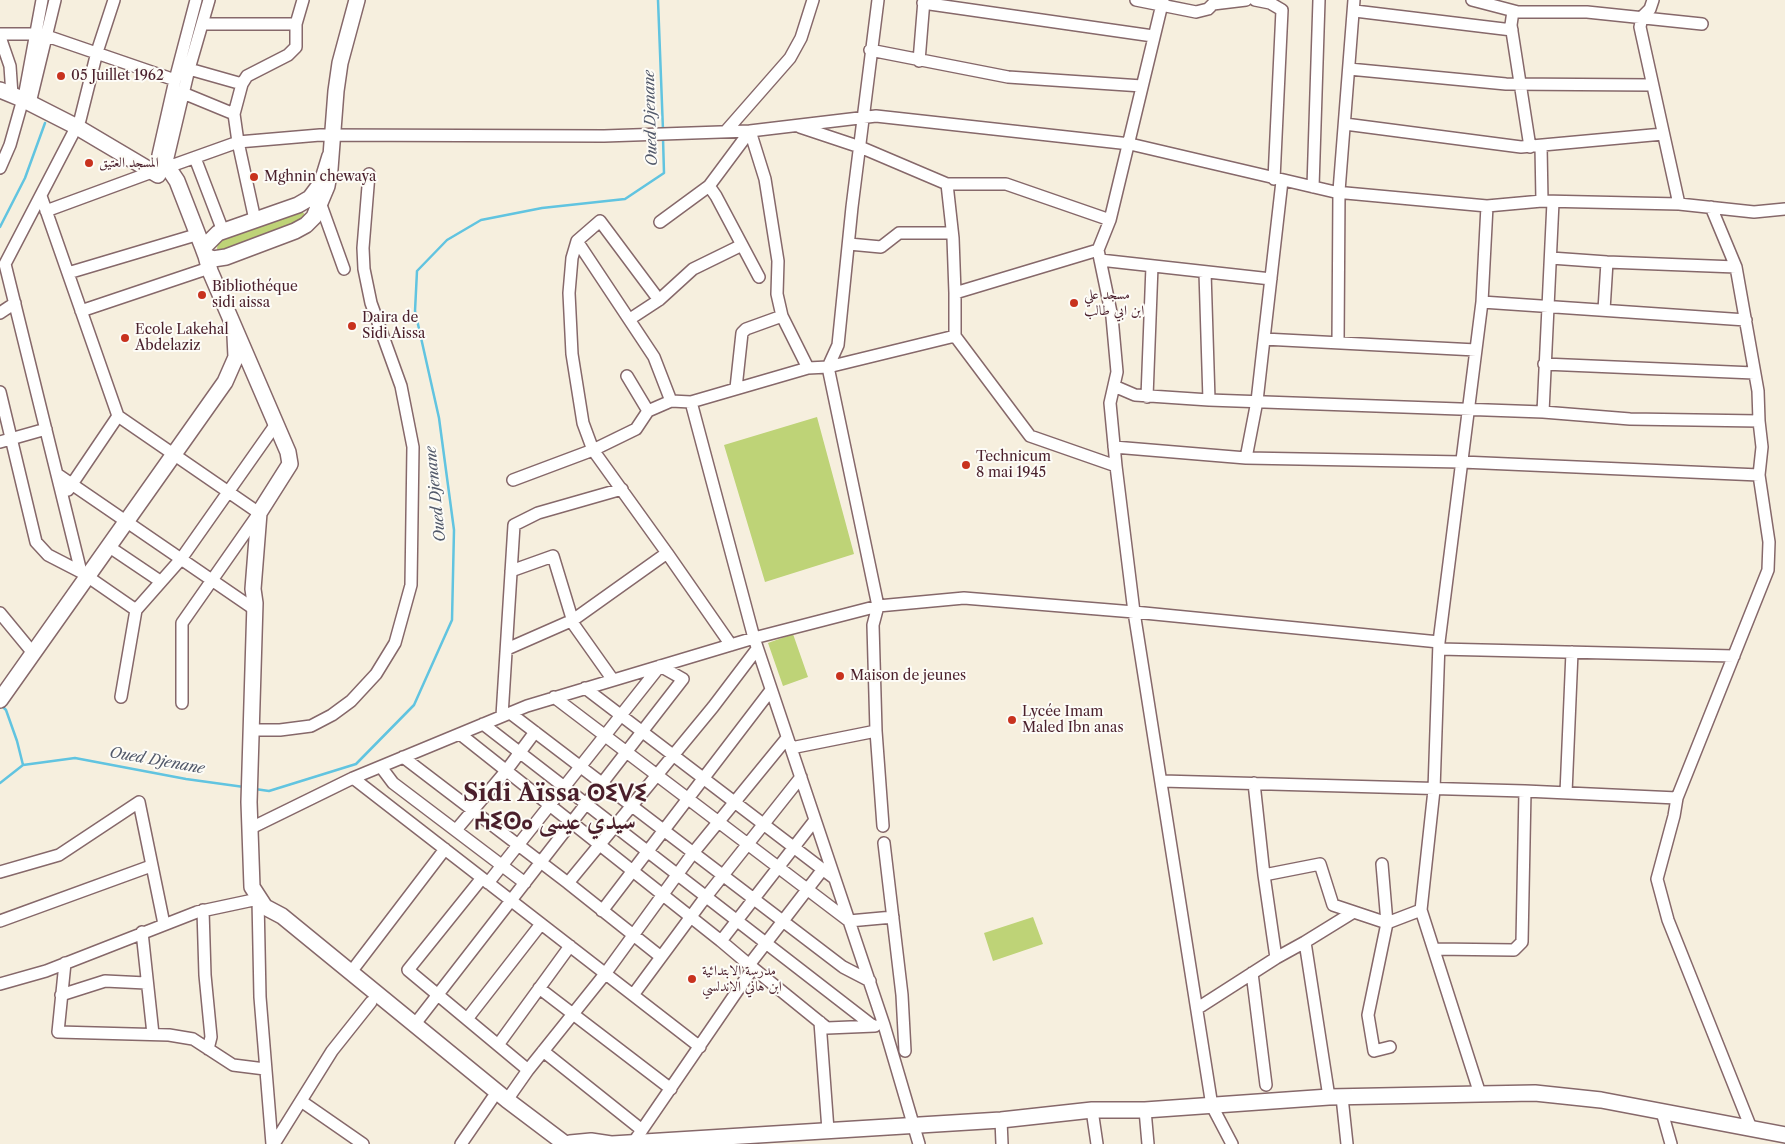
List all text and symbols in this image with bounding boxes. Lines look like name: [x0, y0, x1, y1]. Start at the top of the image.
place label: 05 Juillet 1962: [71, 68, 164, 84]
marker: 05 Juillet 1962: [55, 70, 67, 82]
water label: Oued Djenane: [640, 70, 662, 166]
place label: المسجد العتيق: [99, 155, 159, 171]
marker: المسجد العتيق: [83, 157, 95, 169]
place label: Mghnin chewaya: [264, 169, 376, 185]
marker: Mghnin chewaya: [248, 171, 260, 183]
place label: Bibliothéque sidi aissa: [212, 279, 298, 312]
place label: مسجد علي ابن ابي طالب: [1084, 287, 1144, 320]
marker: Bibliothéque sidi aissa: [196, 289, 208, 301]
marker: مسجد علي ابن ابي طالب: [1068, 297, 1080, 309]
place label: Daira de Sidi Aissa: [362, 310, 425, 342]
marker: Daira de Sidi Aissa: [346, 320, 358, 332]
place label: Ecole Lakehal Abdelaziz: [135, 322, 229, 354]
marker: Ecole Lakehal Abdelaziz: [119, 332, 131, 344]
water label: Oued Djenane: [422, 445, 450, 543]
place label: Technicum 8 mai 1945: [976, 449, 1051, 482]
marker: Technicum 8 mai 1945: [960, 459, 972, 471]
place label: Maison de jeunes: [850, 668, 966, 684]
marker: Maison de jeunes: [834, 670, 846, 682]
place label: Lycée Imam Maled Ibn anas: [1022, 704, 1124, 736]
marker: Lycée Imam Maled Ibn anas: [1006, 714, 1018, 726]
water label: Oued Djenane: [108, 744, 206, 778]
district label: Sidi Aïssa ⵙⵉⴸⵉ ⵄⵉⵙⴰ سيدي عيسى: [463, 780, 647, 836]
place label: مدرسة الابتدائية ابن هاني الاندلسي: [702, 963, 782, 996]
marker: مدرسة الابتدائية ابن هاني الاندلسي: [686, 973, 698, 985]

